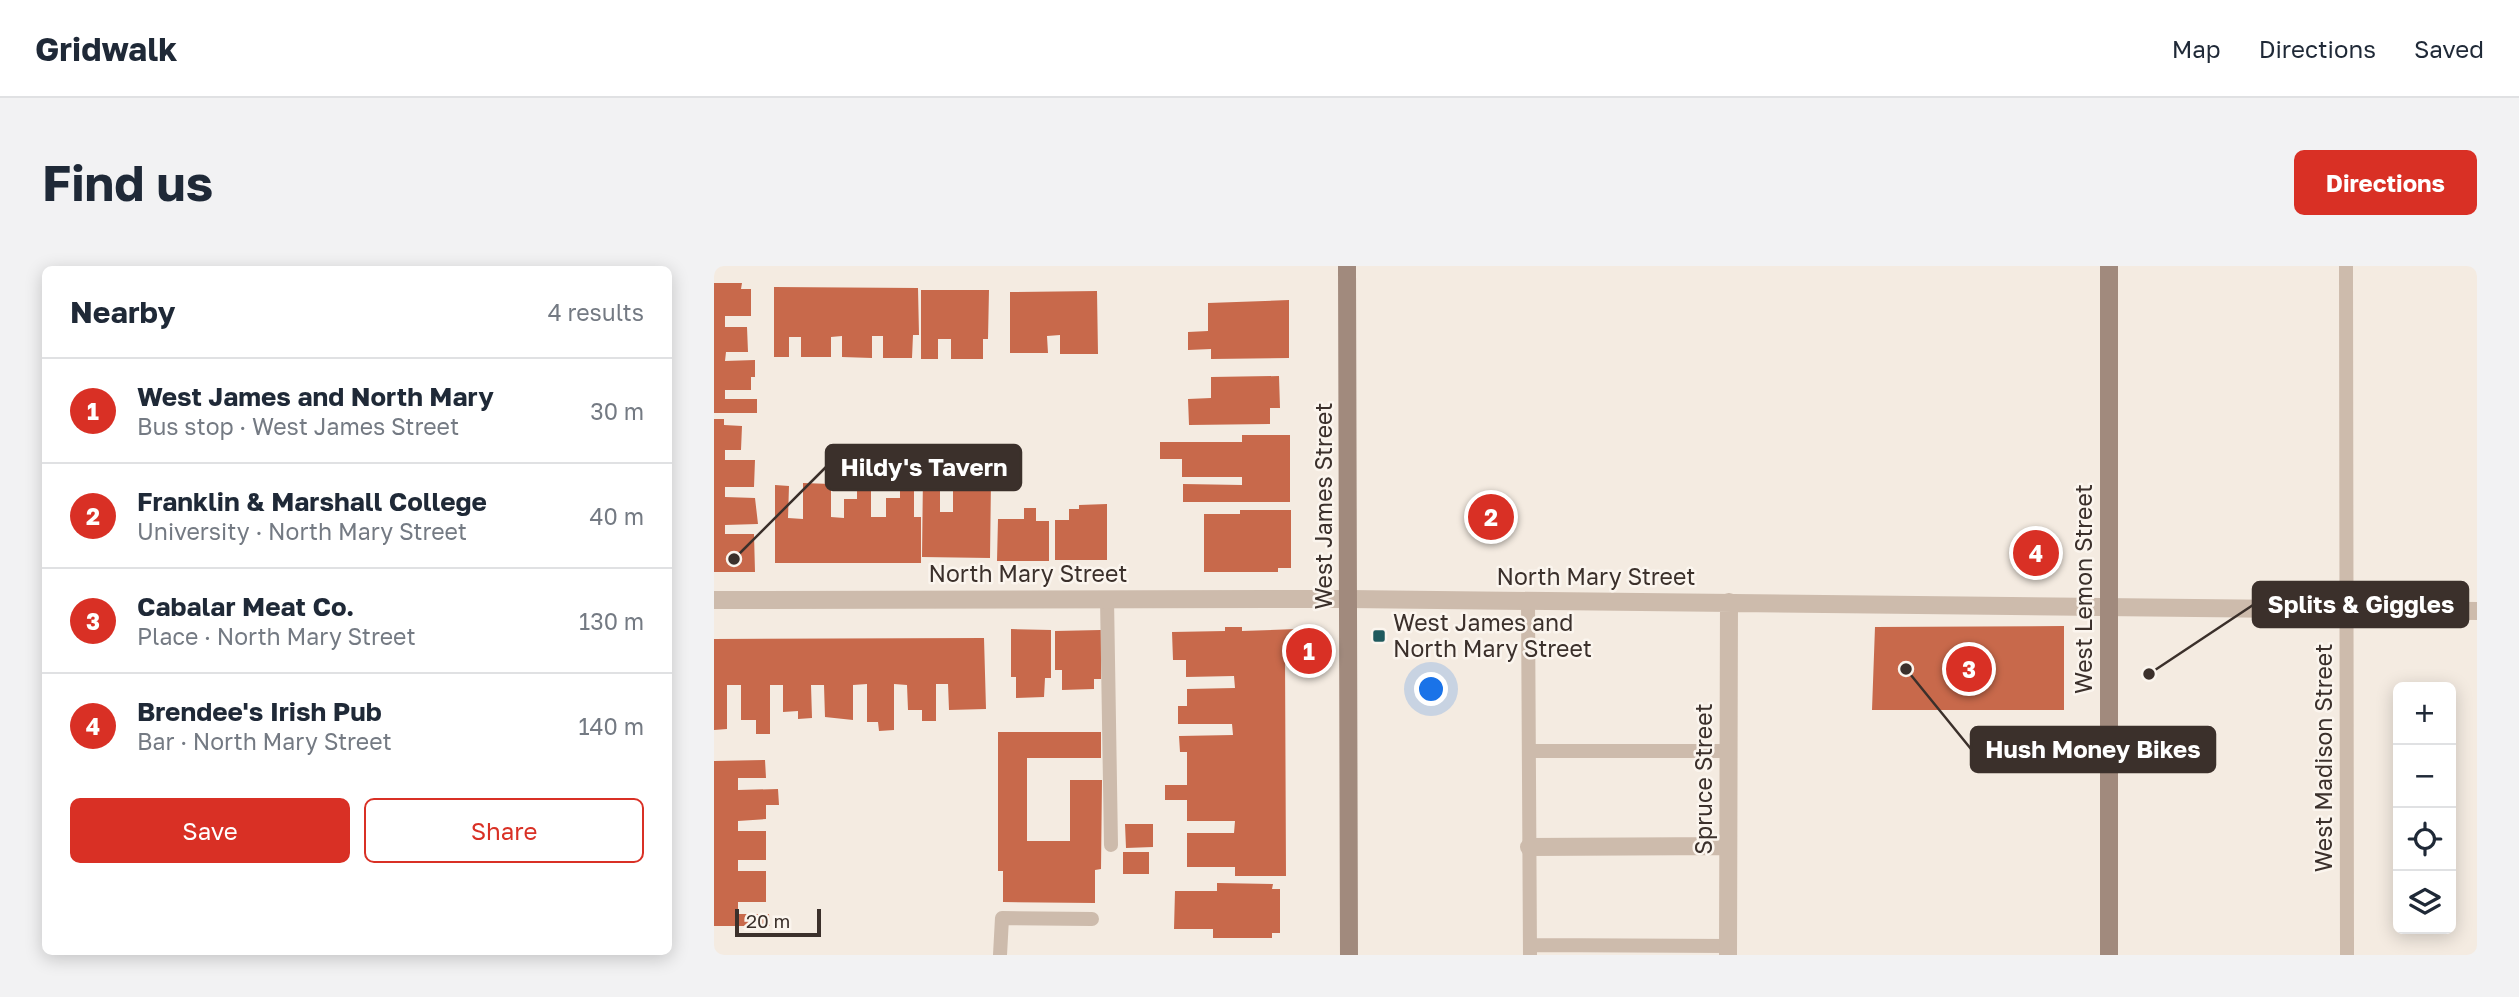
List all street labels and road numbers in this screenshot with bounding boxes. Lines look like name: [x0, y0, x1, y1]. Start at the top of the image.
street label: West James Street: [1309, 402, 1337, 610]
street label: West Lemon Street: [2069, 484, 2097, 694]
street label: North Mary Street: [929, 559, 1127, 587]
street label: North Mary Street: [1497, 562, 1695, 590]
street label: West Madison Street: [2309, 644, 2337, 872]
street label: Spruce Street: [1689, 703, 1717, 855]

